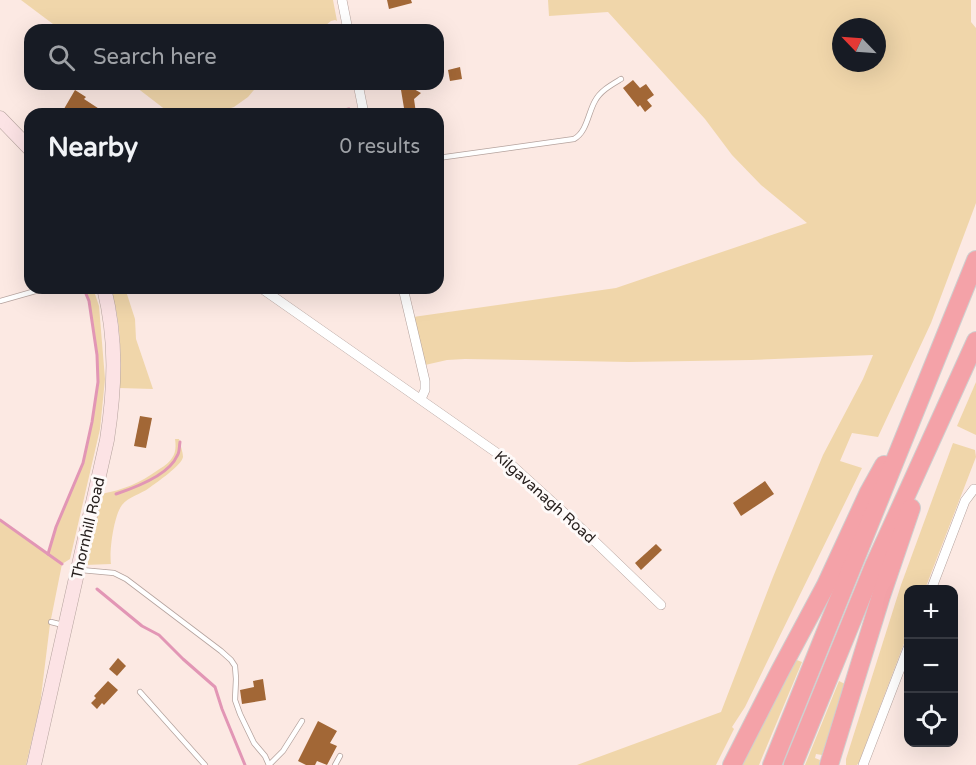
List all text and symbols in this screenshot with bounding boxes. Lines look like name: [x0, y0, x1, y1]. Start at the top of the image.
north arrow: [832, 18, 886, 72]
search box: [24, 24, 444, 90]
icon: search: [45, 41, 78, 74]
text: Search here: [93, 44, 217, 70]
text: Nearby: [48, 132, 138, 163]
text: 0 results: [340, 135, 420, 159]
street label: Kilgavanagh Road: [491, 447, 599, 547]
street label: Thornhill Road: [68, 475, 108, 581]
map controls: [904, 585, 958, 747]
button: +: [904, 585, 958, 639]
button: −: [904, 639, 958, 693]
button: locate: [904, 693, 958, 747]

